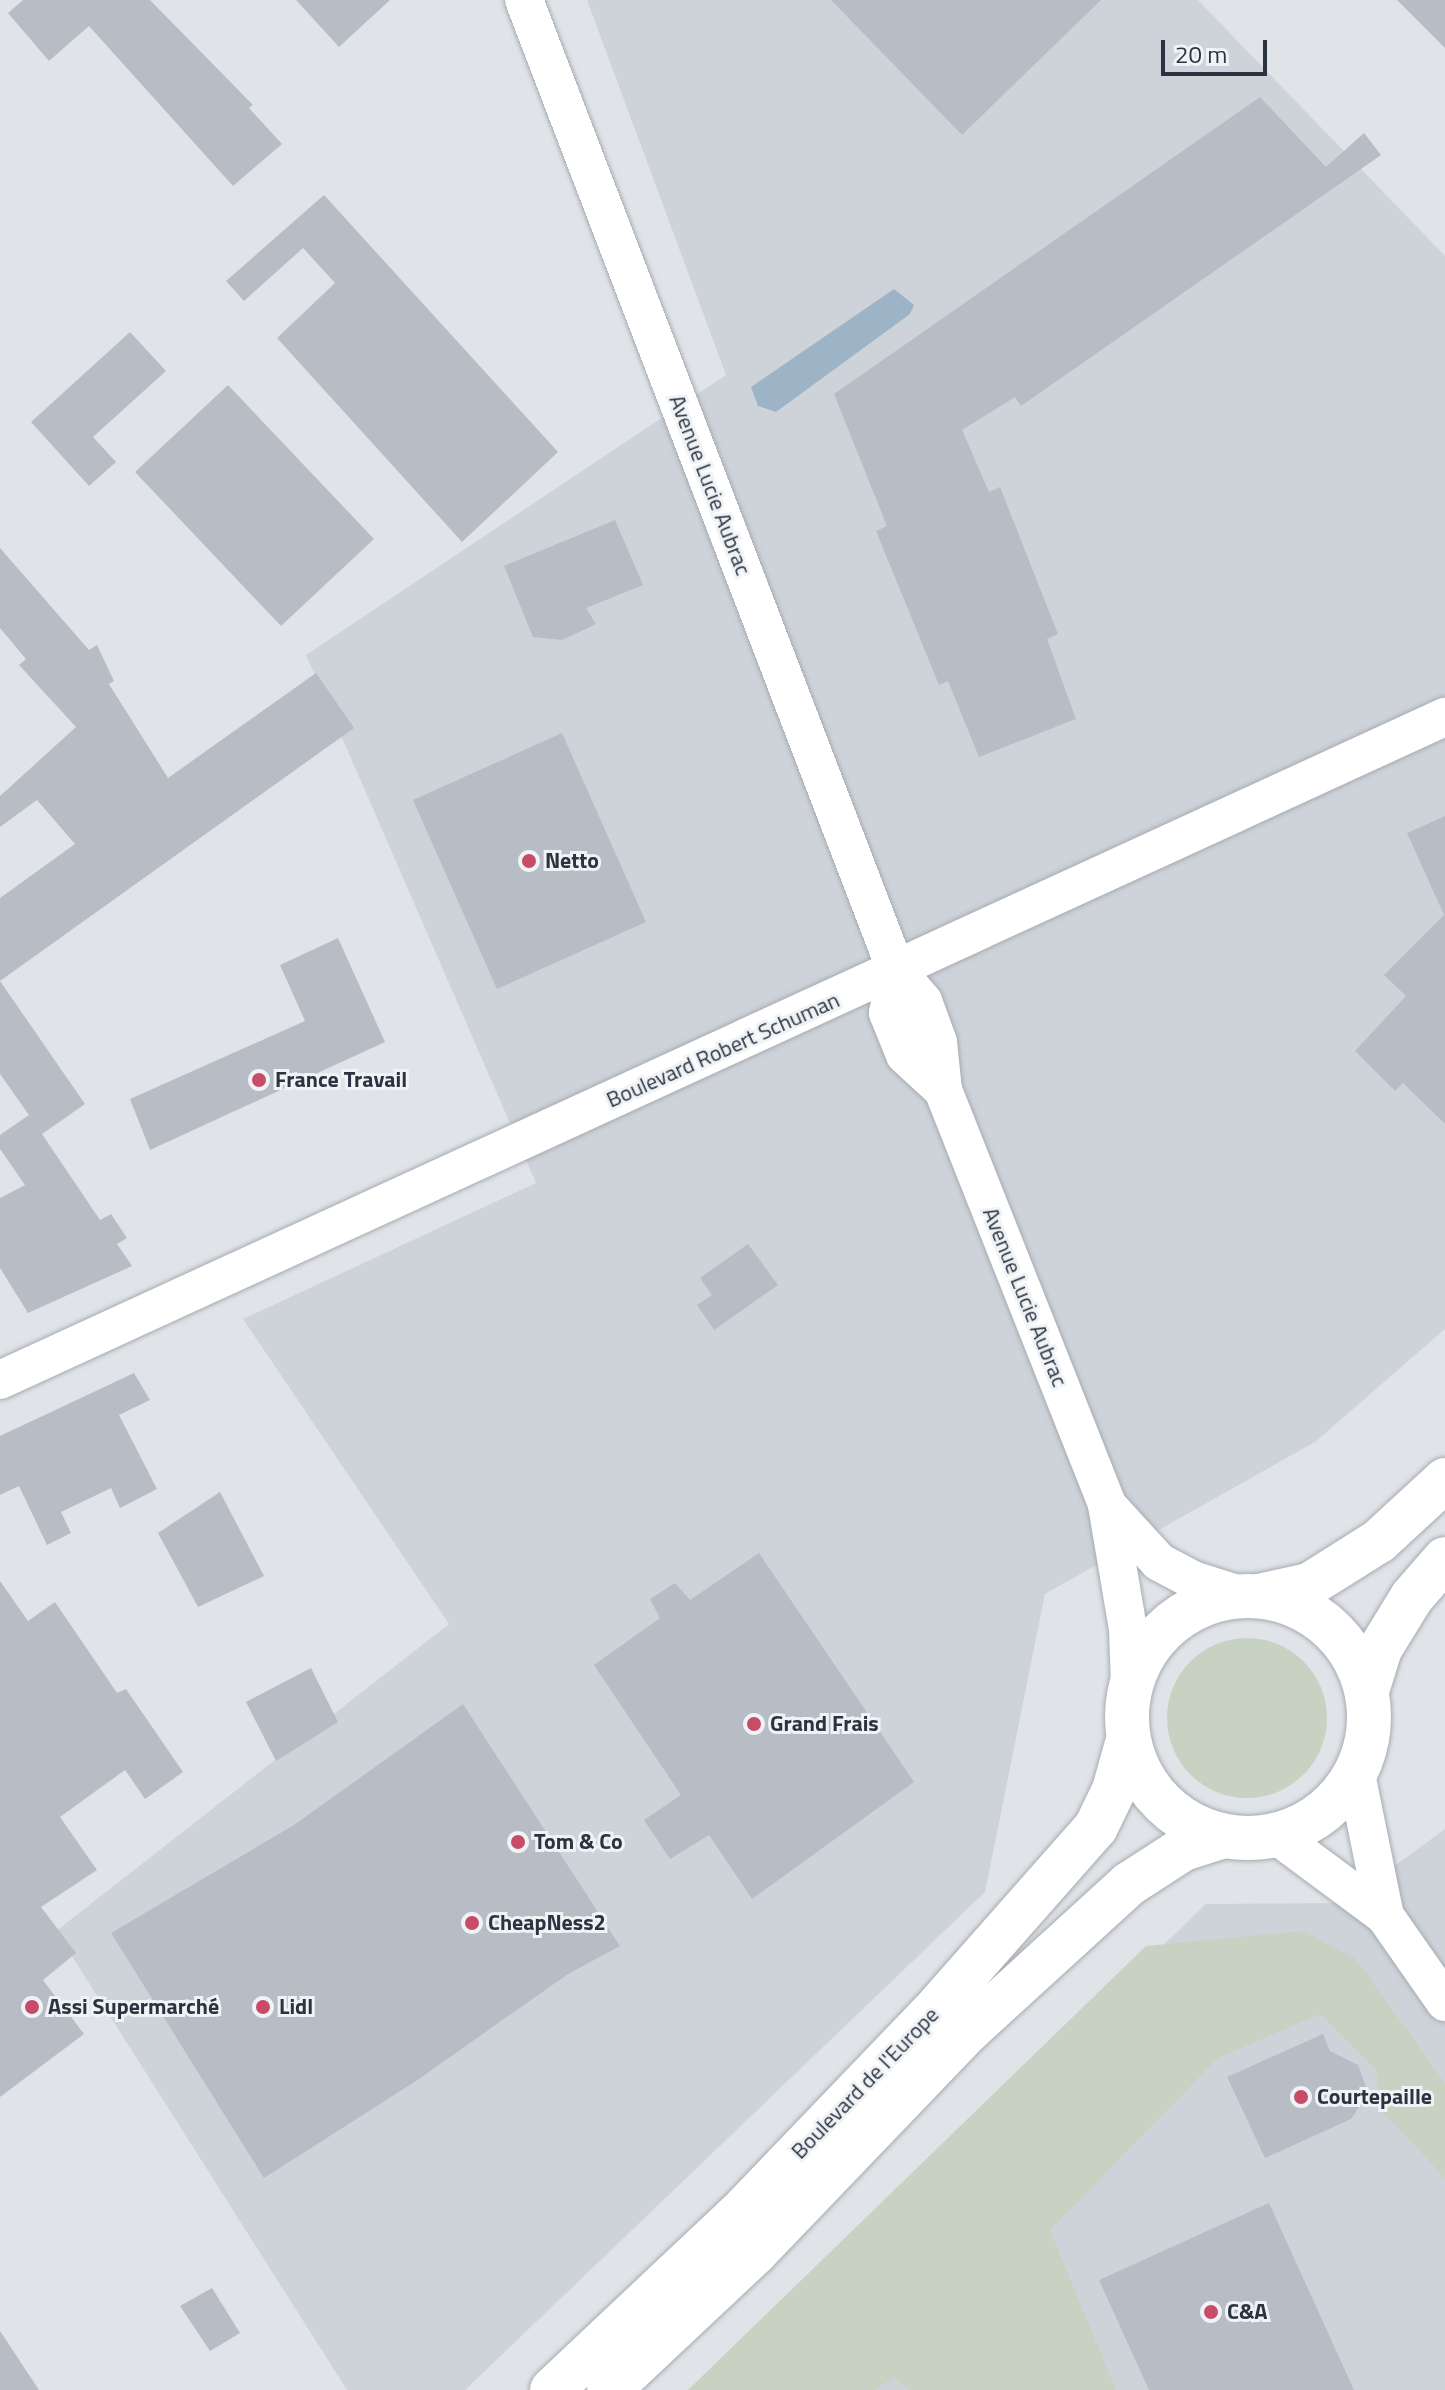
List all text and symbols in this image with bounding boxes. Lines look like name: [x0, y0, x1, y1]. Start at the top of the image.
scale bar: [1165, 24, 1271, 74]
text: 20 m: [1175, 36, 1227, 72]
street label: Avenue Lucie Aubrac: [664, 391, 756, 579]
place label: Netto: [545, 848, 599, 874]
marker: Netto: [520, 852, 538, 870]
street label: Boulevard Robert Schuman: [602, 987, 844, 1113]
place label: France Travail: [275, 1067, 407, 1093]
marker: France Travail: [250, 1071, 268, 1089]
street label: Avenue Lucie Aubrac: [977, 1204, 1073, 1390]
place label: Grand Frais: [770, 1711, 879, 1737]
marker: Grand Frais: [745, 1715, 763, 1733]
place label: Tom & Co: [534, 1829, 623, 1855]
marker: Tom & Co: [509, 1833, 527, 1851]
place label: CheapNess2: [488, 1910, 606, 1936]
marker: CheapNess2: [463, 1914, 481, 1932]
place label: Assi Supermarché: [48, 1994, 219, 2020]
place label: Lidl: [279, 1994, 313, 2020]
marker: Assi Supermarché: [23, 1998, 41, 2016]
marker: Lidl: [254, 1998, 272, 2016]
street label: Boulevard de l'Europe: [786, 2002, 944, 2164]
place label: Courtepaille: [1317, 2084, 1432, 2110]
marker: Courtepaille: [1292, 2088, 1310, 2106]
place label: C&A: [1227, 2299, 1268, 2325]
marker: C&A: [1202, 2303, 1220, 2321]

